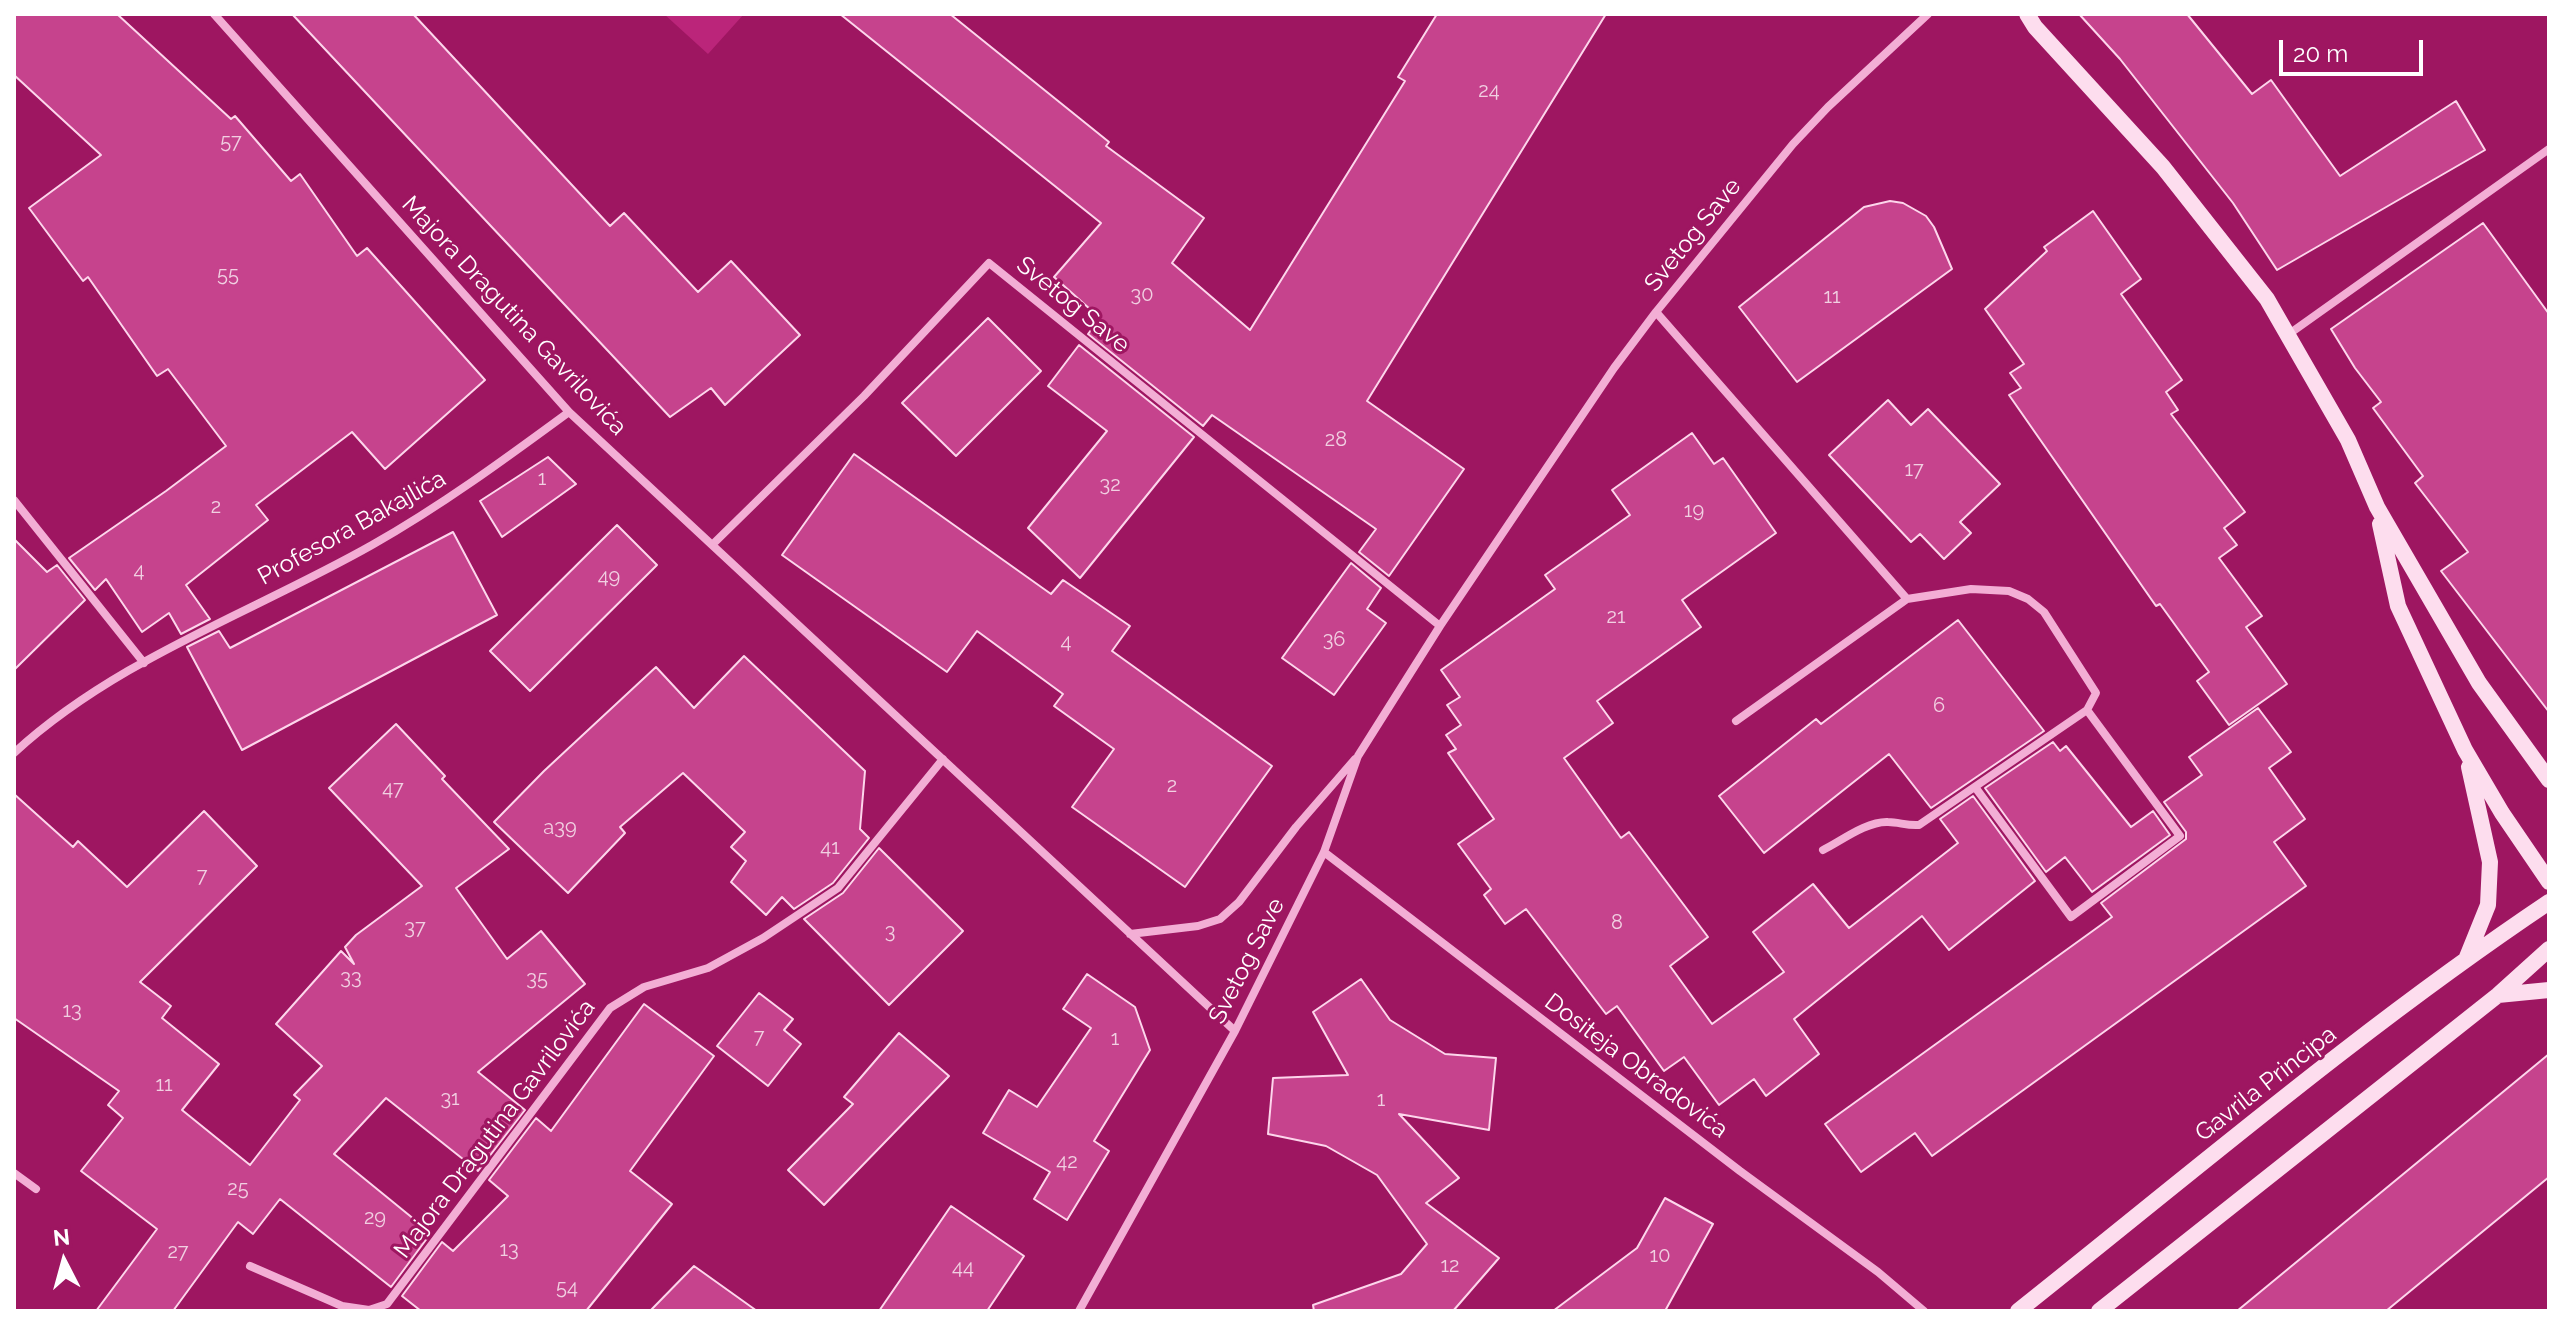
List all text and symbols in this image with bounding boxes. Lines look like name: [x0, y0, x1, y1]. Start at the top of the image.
scale bar: [2283, 24, 2427, 74]
text: 20 m: [2293, 39, 2348, 68]
house number: 24: [1478, 79, 1500, 103]
house number: 57: [220, 130, 242, 154]
street label: Svetog Save: [1639, 173, 1747, 297]
street label: Majora Dragutina Gavrilovića: [396, 190, 632, 442]
street label: Svetog Save: [1011, 251, 1135, 359]
house number: 55: [217, 263, 239, 287]
house number: 30: [1131, 283, 1153, 307]
house number: 11: [1823, 285, 1841, 309]
house number: 28: [1325, 428, 1347, 452]
house number: 17: [1904, 458, 1924, 482]
street label: Profesora Bakajlića: [253, 464, 451, 592]
house number: 1: [538, 467, 546, 491]
house number: 32: [1099, 473, 1121, 497]
house number: 2: [211, 495, 221, 519]
house number: 19: [1684, 499, 1704, 523]
house number: 4: [134, 559, 144, 583]
house number: 49: [598, 565, 620, 589]
house number: 21: [1607, 605, 1625, 629]
house number: 36: [1323, 628, 1345, 652]
house number: 4: [1061, 630, 1071, 654]
house number: 6: [1933, 694, 1945, 718]
house number: 2: [1167, 774, 1177, 798]
house number: 47: [382, 777, 404, 801]
house number: а39: [543, 816, 577, 840]
house number: 41: [820, 836, 840, 860]
house number: 7: [197, 864, 207, 888]
street label: Svetog Save: [1203, 893, 1291, 1029]
house number: 8: [1611, 911, 1623, 935]
house number: 37: [404, 916, 426, 940]
house number: 3: [885, 920, 895, 944]
house number: 33: [340, 966, 362, 990]
house number: 35: [526, 967, 548, 991]
street label: Dositeja Obradovića: [1539, 988, 1733, 1144]
street label: Majora Dragutina Gavrilovića: [388, 994, 602, 1264]
house number: 13: [62, 999, 82, 1023]
street label: Gavrila Principa: [2190, 1020, 2342, 1148]
house number: 7: [754, 1025, 764, 1049]
house number: 1: [1111, 1027, 1119, 1051]
house number: 11: [155, 1073, 173, 1097]
house number: 31: [440, 1087, 460, 1111]
house number: 1: [1377, 1088, 1385, 1112]
house number: 42: [1056, 1150, 1078, 1174]
house number: 25: [227, 1177, 249, 1201]
house number: 29: [364, 1206, 386, 1230]
north arrow: [24, 1221, 104, 1301]
text: N: [52, 1223, 71, 1251]
house number: 13: [499, 1238, 519, 1262]
house number: 27: [167, 1240, 189, 1264]
house number: 10: [1650, 1244, 1670, 1268]
house number: 12: [1441, 1254, 1459, 1278]
house number: 44: [952, 1256, 974, 1280]
house number: 54: [556, 1276, 578, 1300]

